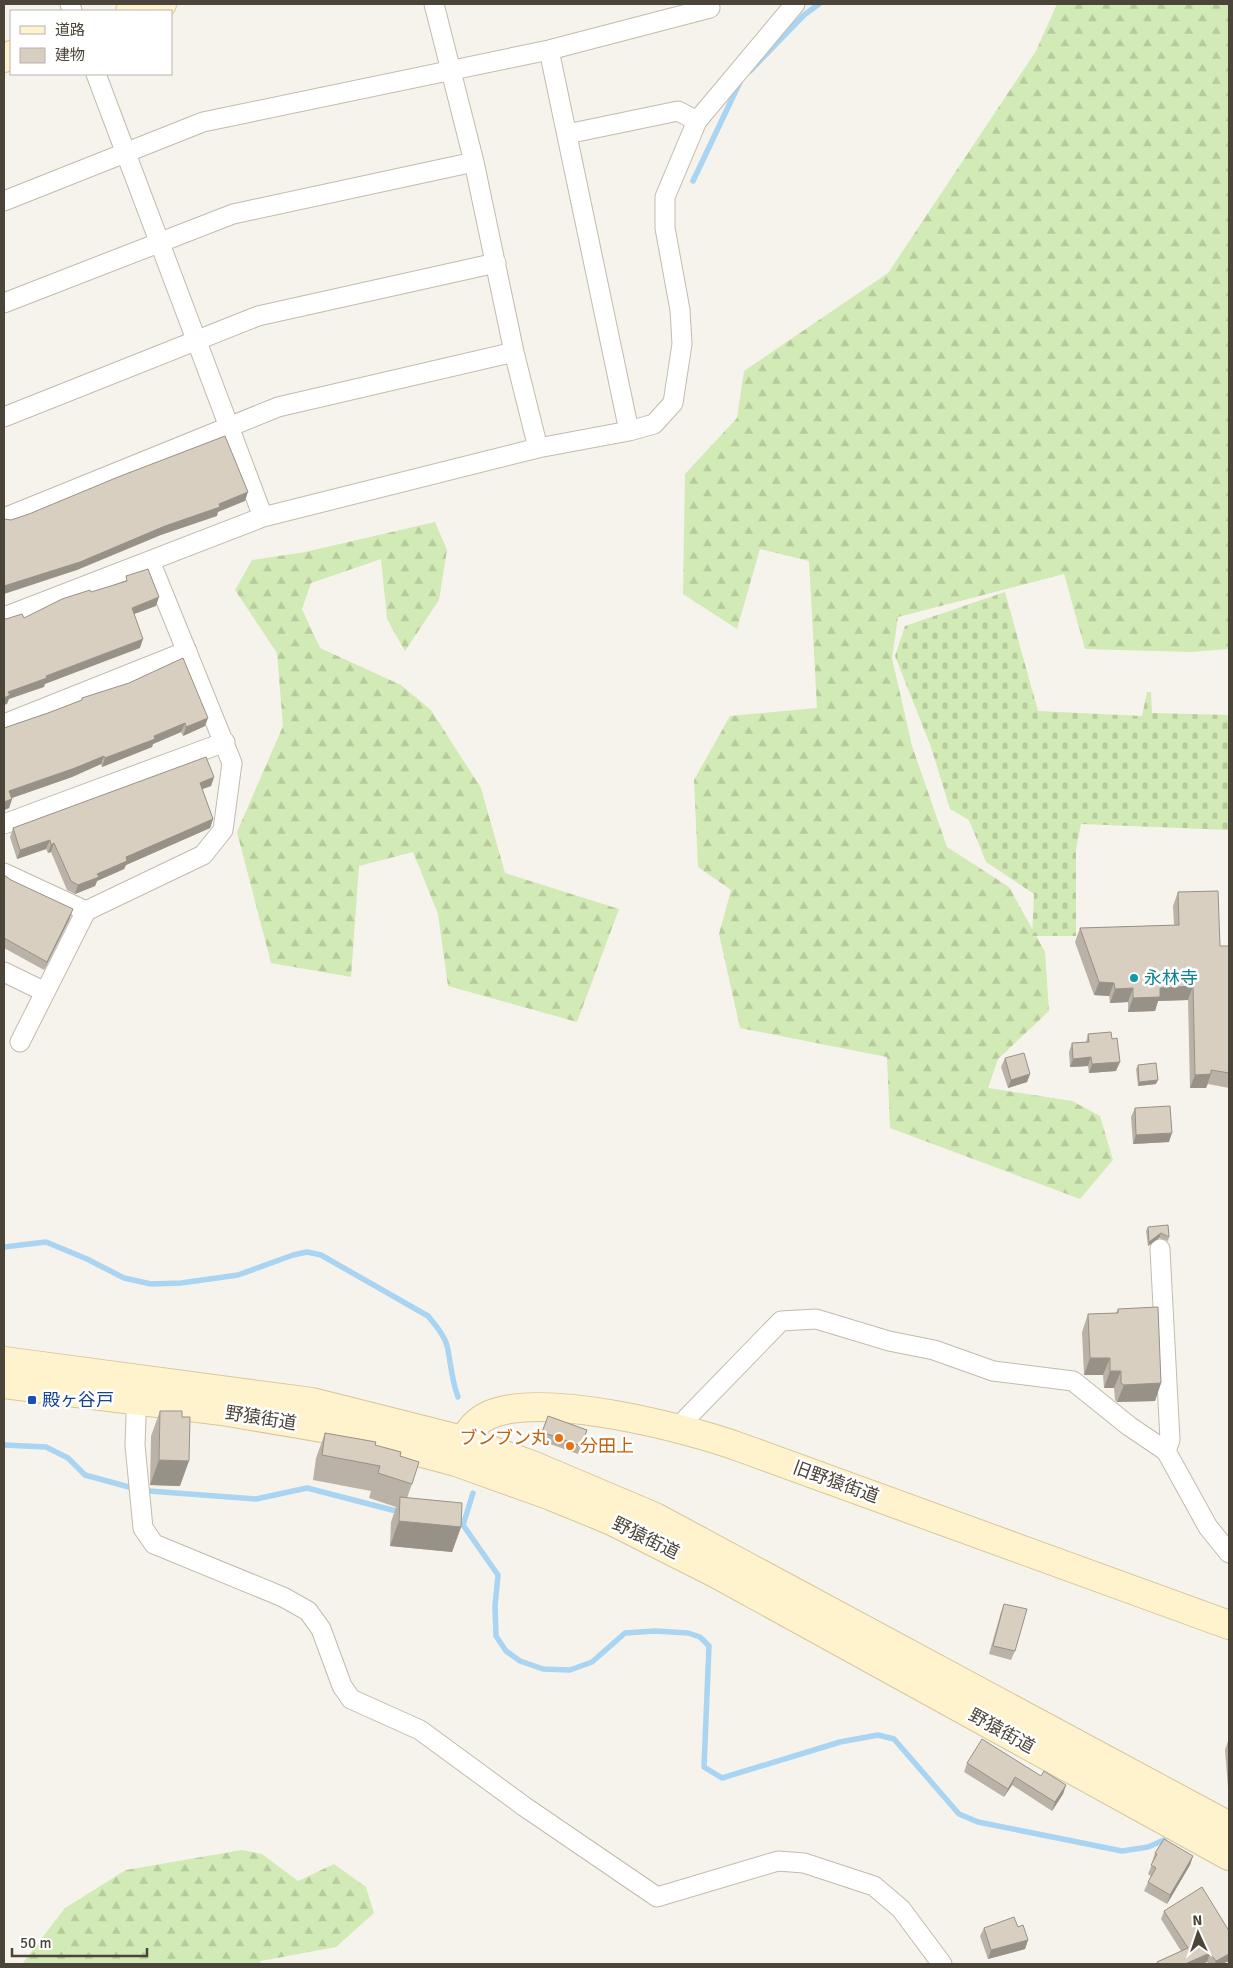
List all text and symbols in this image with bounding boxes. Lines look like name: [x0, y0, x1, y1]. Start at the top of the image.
legend: [10, 10, 172, 75]
text: 道路: [55, 21, 85, 39]
text: 建物: [55, 46, 85, 64]
place label: 永林寺: [1144, 967, 1198, 989]
marker: 永林寺: [1128, 972, 1140, 984]
place label: 殿ヶ谷戸: [42, 1389, 114, 1411]
marker: 殿ヶ谷戸: [26, 1394, 38, 1406]
street label: 野猿街道: [224, 1402, 298, 1434]
place label: ブンブン丸: [460, 1427, 549, 1449]
marker: ブンブン丸: [553, 1432, 565, 1444]
place label: 分田上: [580, 1435, 634, 1457]
marker: 分田上: [564, 1440, 576, 1452]
street label: 旧野猿街道: [790, 1456, 882, 1508]
street label: 野猿街道: [609, 1512, 683, 1564]
street label: 野猿街道: [965, 1704, 1039, 1758]
north arrow: [1173, 1908, 1223, 1958]
text: N: [1192, 1912, 1203, 1929]
scale bar: [12, 1926, 148, 1958]
text: 50 m: [20, 1934, 51, 1952]

